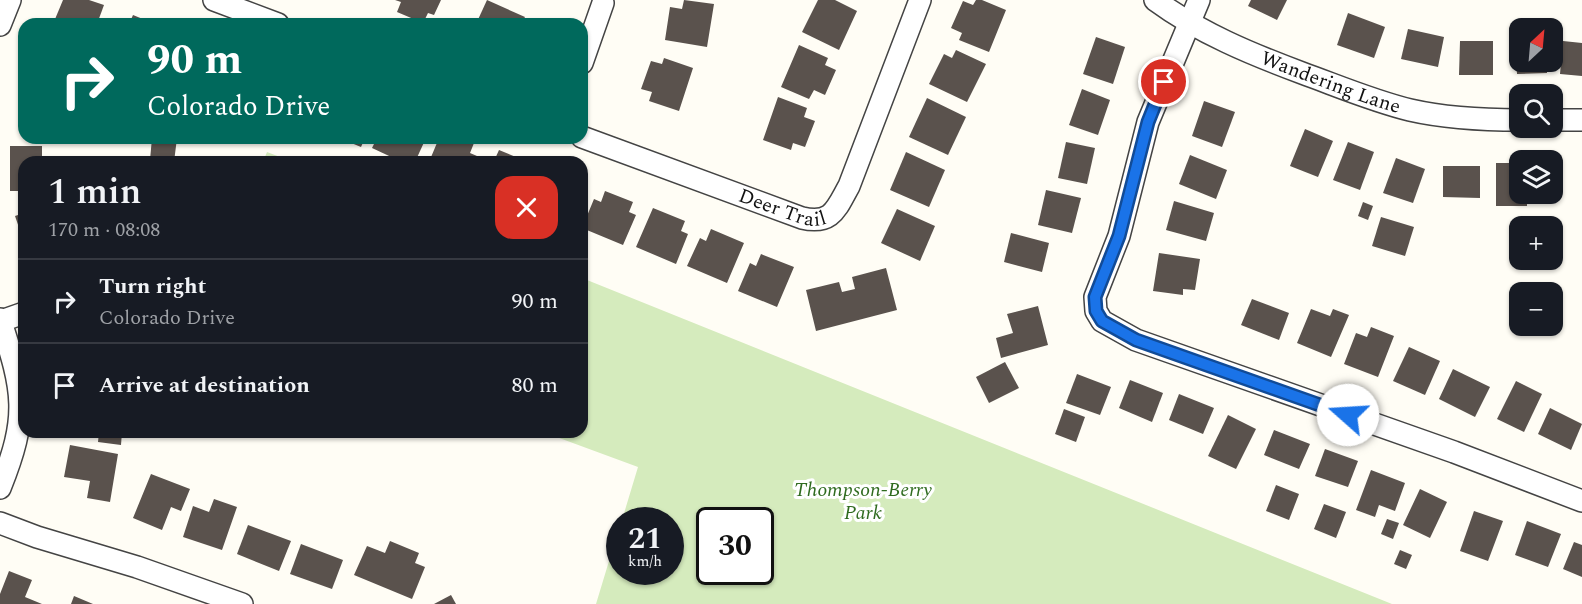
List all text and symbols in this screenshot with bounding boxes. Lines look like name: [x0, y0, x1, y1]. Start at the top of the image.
north arrow: [1509, 18, 1563, 72]
map controls: [1509, 18, 1563, 336]
text: 90 m: [147, 29, 242, 92]
icon: right: [48, 42, 126, 120]
street label: Wandering Lane: [1256, 43, 1404, 122]
pin: [1138, 56, 1189, 107]
icon: arrive: [1147, 65, 1180, 98]
button: search: [1509, 84, 1563, 138]
text: Colorado Drive: [147, 86, 330, 128]
button: layers: [1509, 150, 1563, 204]
text: 1 min: [48, 165, 141, 220]
button: close: [495, 176, 558, 239]
street label: Deer Trail: [734, 181, 830, 235]
text: 170 m · 08:08: [48, 215, 160, 245]
button: +: [1509, 216, 1563, 270]
text: Turn right: [99, 270, 206, 303]
button: −: [1509, 282, 1563, 336]
icon: right: [48, 285, 81, 318]
text: 90 m: [512, 285, 558, 318]
text: Colorado Drive: [99, 303, 235, 333]
icon: arrive: [48, 369, 81, 402]
text: Arrive at destination: [99, 369, 310, 402]
text: 80 m: [512, 369, 558, 402]
position arrow: [1316, 383, 1380, 447]
park label: Thompson-Berry Park: [794, 475, 932, 528]
speed limit sign: 30: [696, 507, 774, 585]
text: 21: [628, 516, 662, 562]
text: km/h: [628, 550, 662, 573]

